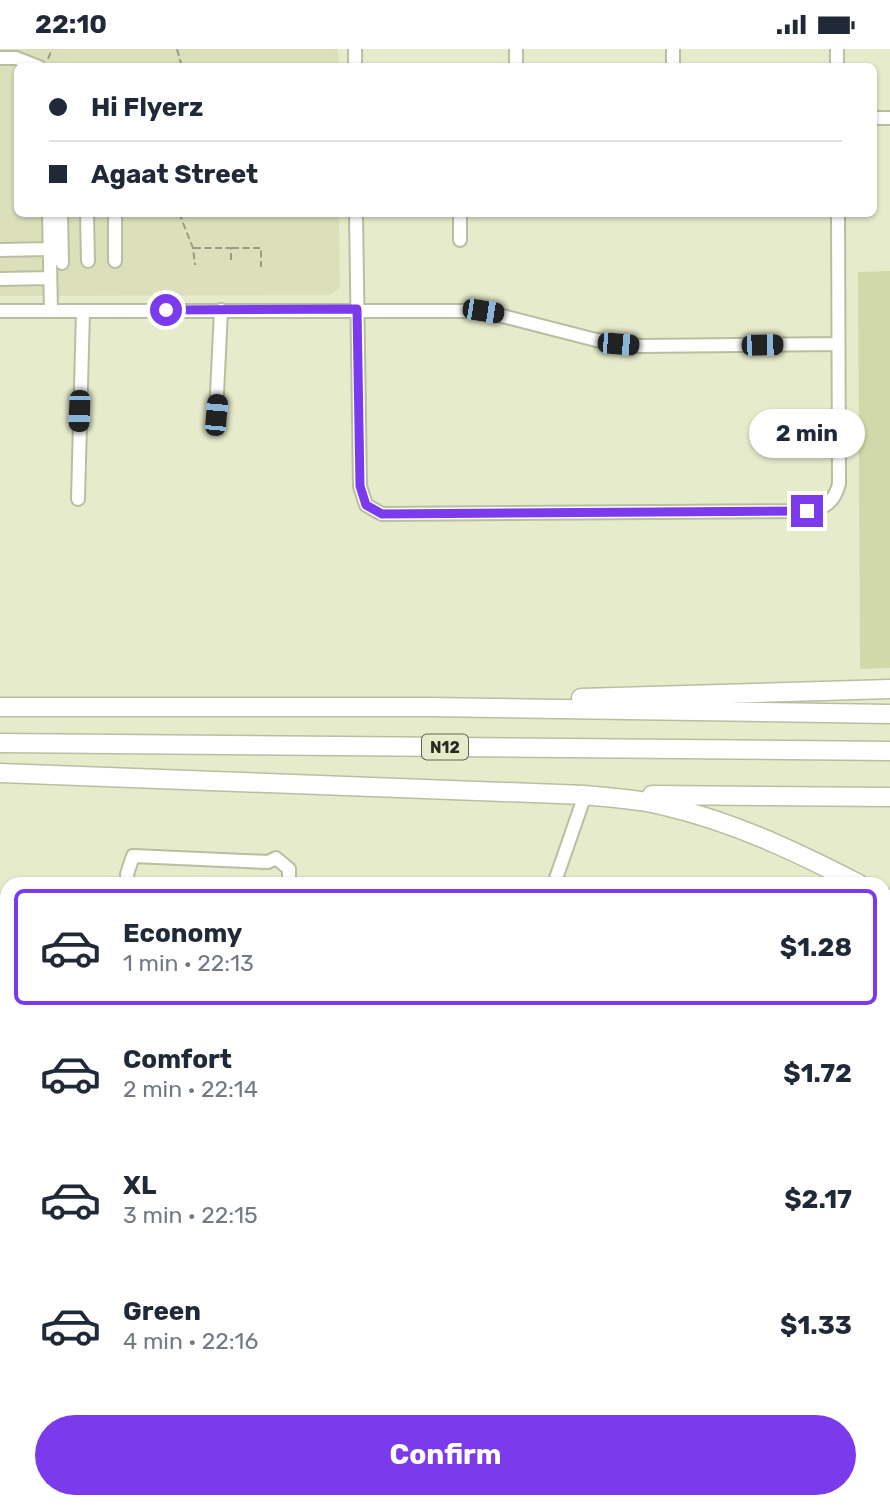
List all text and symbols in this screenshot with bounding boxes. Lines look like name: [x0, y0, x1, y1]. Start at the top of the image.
text: 22:10: [35, 9, 107, 40]
text: Hi Flyerz: [91, 92, 203, 123]
text: Agaat Street: [91, 159, 258, 190]
route start: [150, 294, 182, 326]
car: [461, 297, 506, 325]
car: [597, 332, 640, 356]
car: [741, 334, 784, 356]
car: [68, 390, 91, 432]
car: [204, 393, 229, 437]
callout: 2 min: [749, 409, 865, 459]
text: 2 min: [776, 419, 838, 447]
route end: [791, 495, 823, 527]
road number: N12: [422, 734, 468, 759]
icon: car: [39, 916, 102, 979]
text: Economy: [123, 918, 242, 949]
text: $1.28: [780, 932, 852, 963]
text: 1 min · 22:13: [123, 949, 254, 977]
icon: car: [39, 1042, 102, 1105]
text: Comfort: [123, 1044, 232, 1075]
text: $1.72: [783, 1058, 852, 1089]
text: 2 min · 22:14: [123, 1075, 258, 1103]
icon: car: [39, 1168, 102, 1231]
text: XL: [123, 1170, 156, 1201]
text: $2.17: [784, 1184, 852, 1215]
text: 3 min · 22:15: [123, 1201, 258, 1229]
icon: car: [39, 1294, 102, 1357]
text: Green: [123, 1296, 201, 1327]
text: $1.33: [780, 1310, 852, 1341]
text: 4 min · 22:16: [123, 1327, 258, 1355]
button: Confirm: [35, 1415, 856, 1495]

